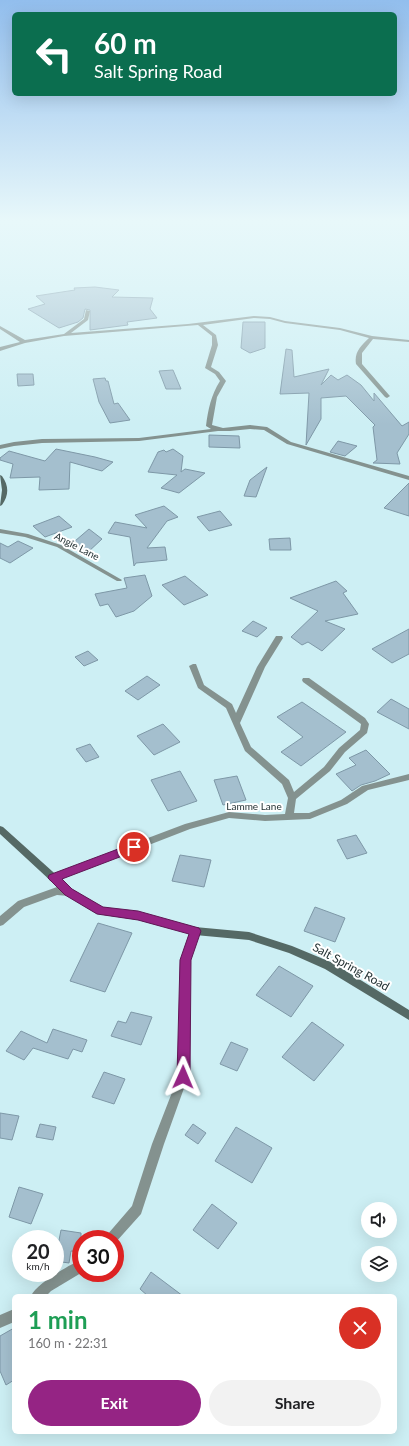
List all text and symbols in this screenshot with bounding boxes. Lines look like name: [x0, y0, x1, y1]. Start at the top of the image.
text: 60 m: [94, 26, 157, 60]
icon: left: [28, 28, 80, 80]
text: Salt Spring Road: [94, 60, 222, 82]
street label: Angie Lane: [53, 530, 101, 562]
street label: Lamme Lane: [226, 800, 282, 812]
pin: [117, 830, 151, 864]
icon: arrive: [123, 836, 145, 858]
street label: Salt Spring Road: [310, 939, 392, 994]
position arrow: [162, 1056, 204, 1098]
map controls: [361, 1202, 397, 1282]
button: sound: [361, 1202, 397, 1238]
speed limit sign: 30: [72, 1230, 124, 1282]
text: 20: [26, 1239, 50, 1263]
button: layers: [361, 1246, 397, 1282]
text: km/h: [26, 1260, 50, 1272]
text: 1 min: [28, 1305, 88, 1334]
button: close: [339, 1307, 381, 1349]
text: 160 m · 22:31: [28, 1335, 108, 1351]
button: Exit: [28, 1380, 201, 1426]
button: Share: [209, 1380, 381, 1426]

